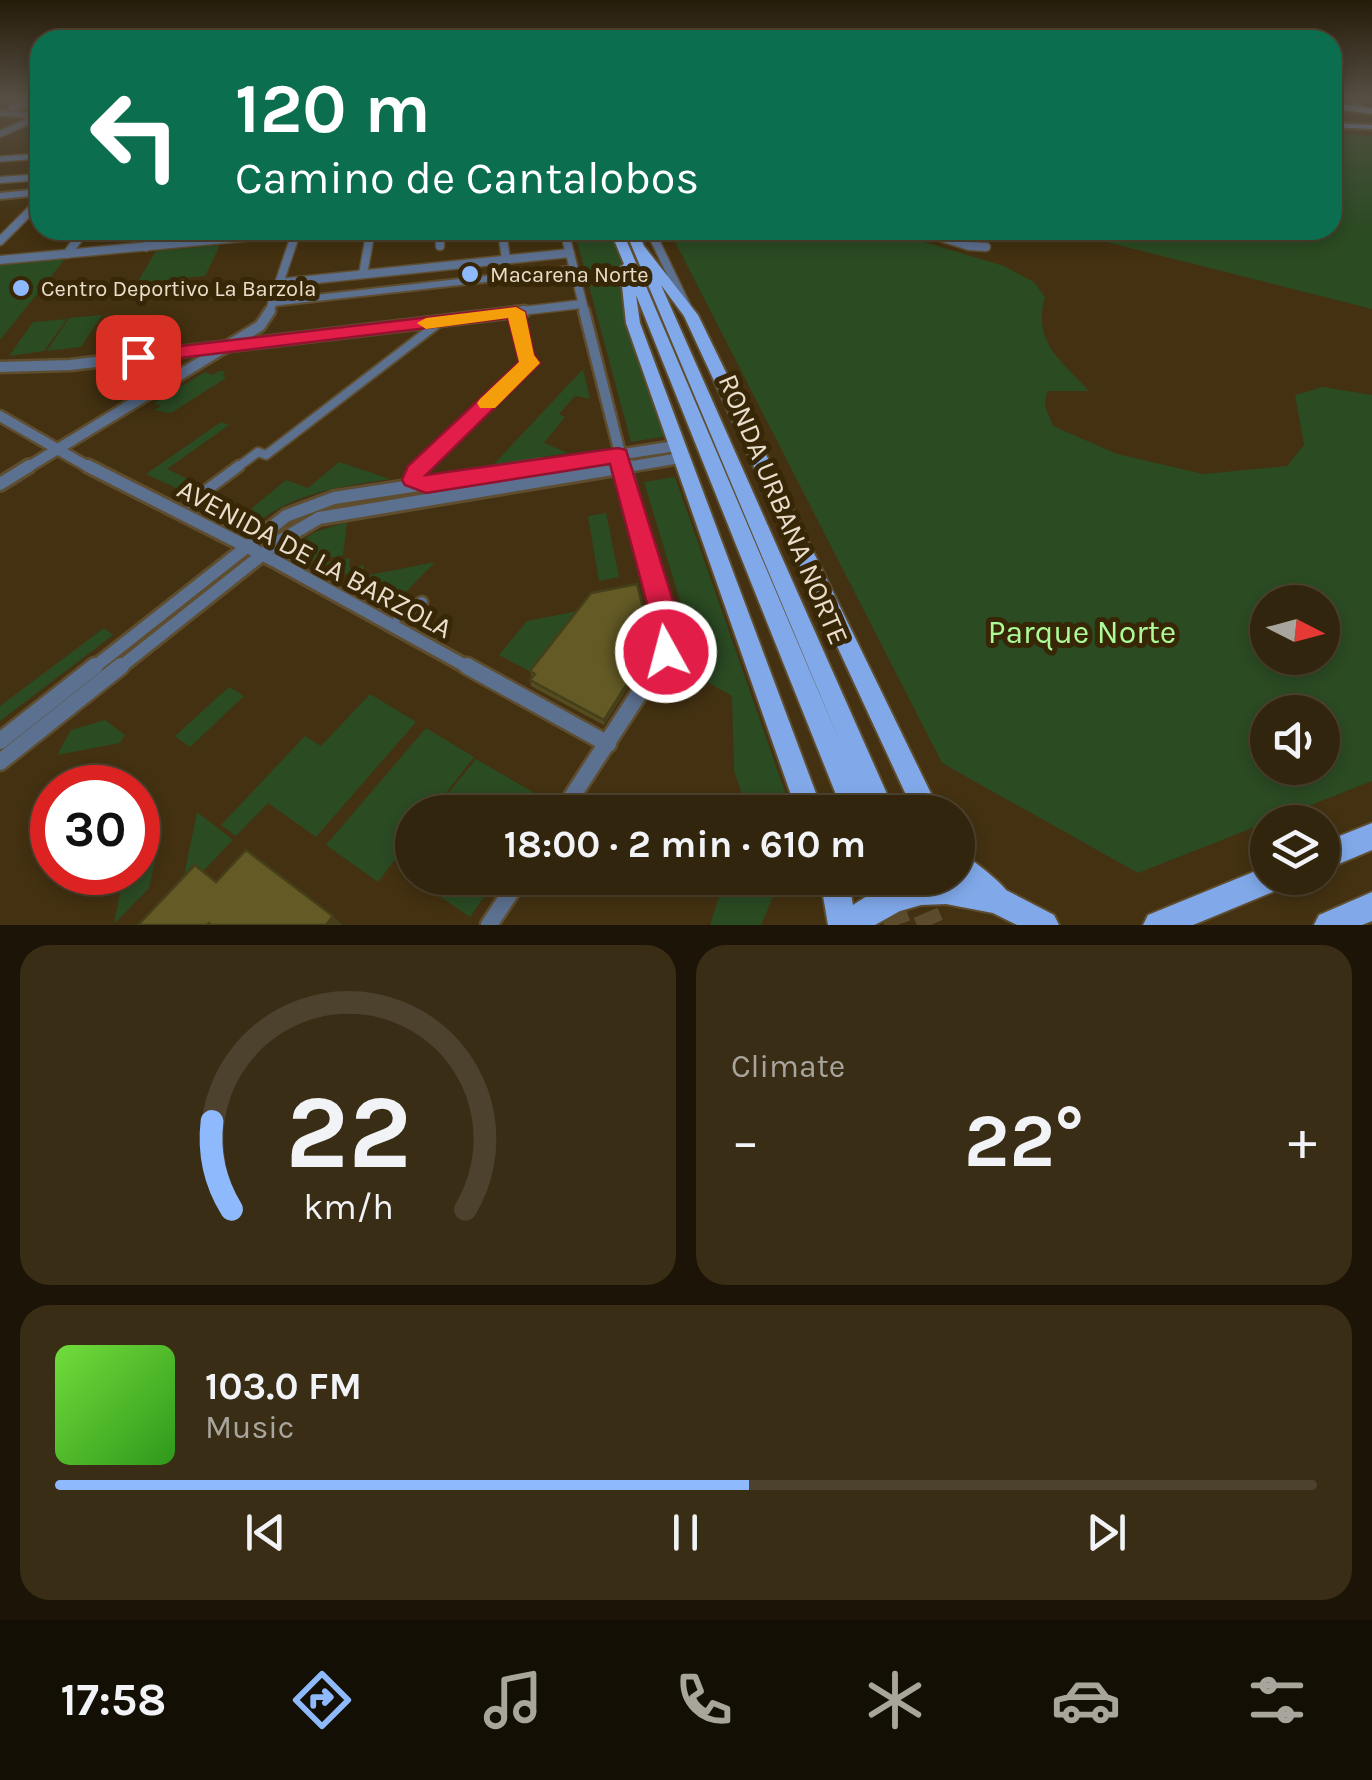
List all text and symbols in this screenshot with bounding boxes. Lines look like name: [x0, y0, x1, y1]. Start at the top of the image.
text: 120 m: [235, 68, 431, 150]
icon: left: [70, 70, 200, 200]
text: Camino de Cantalobos: [235, 152, 699, 204]
place label: Macarena Norte: [490, 262, 649, 288]
marker: Macarena Norte: [459, 263, 481, 285]
place label: Centro Deportivo La Barzola: [41, 276, 316, 302]
marker: Centro Deportivo La Barzola: [10, 277, 32, 299]
pin: [96, 315, 181, 400]
icon: arrive: [111, 330, 166, 385]
street label: RONDA URBANA NORTE: [712, 369, 855, 649]
street label: AVENIDA DE LA BARZOLA: [172, 472, 458, 645]
north arrow: [1250, 585, 1340, 675]
map controls: [1250, 585, 1340, 895]
position arrow: [614, 600, 718, 704]
park label: Parque Norte: [988, 614, 1176, 651]
button: sound: [1250, 695, 1340, 785]
speed limit sign: 30: [30, 765, 160, 895]
button: layers: [1250, 805, 1340, 895]
text: 18:00 · 2 min · 610 m: [504, 822, 866, 867]
text: Climate: [731, 1048, 845, 1085]
text: 22: [285, 1072, 411, 1193]
text: 22°: [964, 1097, 1084, 1185]
text: −: [731, 1109, 760, 1173]
text: +: [1288, 1109, 1317, 1173]
text: km/h: [303, 1186, 393, 1228]
text: 103.0 FM: [205, 1364, 362, 1409]
text: Music: [205, 1409, 294, 1446]
icon: previous: [238, 1505, 293, 1560]
icon: pause: [658, 1505, 713, 1560]
icon: next: [1079, 1505, 1134, 1560]
icon: directions: [287, 1665, 357, 1735]
icon: music: [478, 1665, 548, 1735]
icon: phone: [669, 1665, 739, 1735]
icon: climate: [860, 1665, 930, 1735]
icon: car: [1051, 1665, 1121, 1735]
icon: filters: [1242, 1665, 1312, 1735]
text: 17:58: [60, 1674, 166, 1726]

